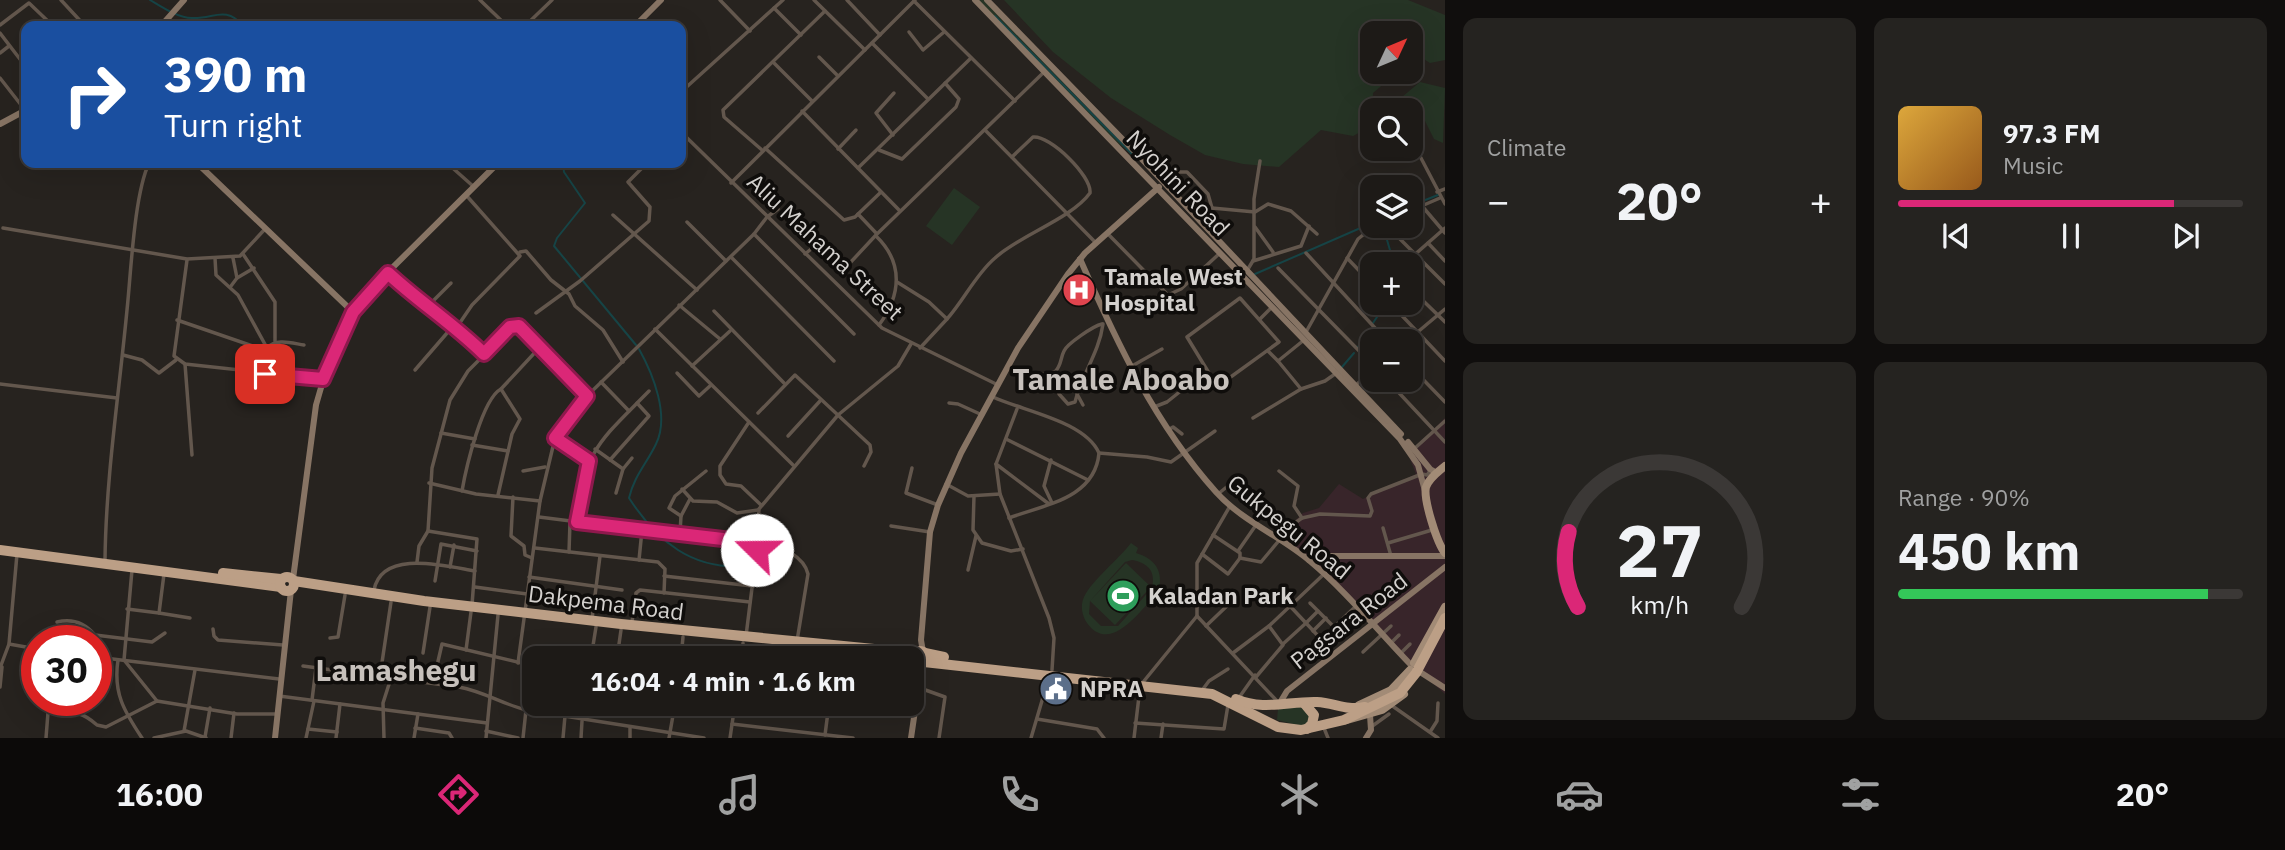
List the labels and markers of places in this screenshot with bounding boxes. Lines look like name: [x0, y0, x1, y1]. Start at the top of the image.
place label: Tamale West Hospital: [1104, 261, 1243, 317]
hospital icon: Tamale West Hospital: [1060, 271, 1098, 309]
pin: [235, 344, 295, 404]
sports icon: Kaladan Park: [1104, 577, 1142, 615]
place label: Kaladan Park: [1148, 580, 1294, 610]
public building icon: NPRA: [1037, 670, 1075, 708]
place label: NPRA: [1080, 673, 1143, 703]

